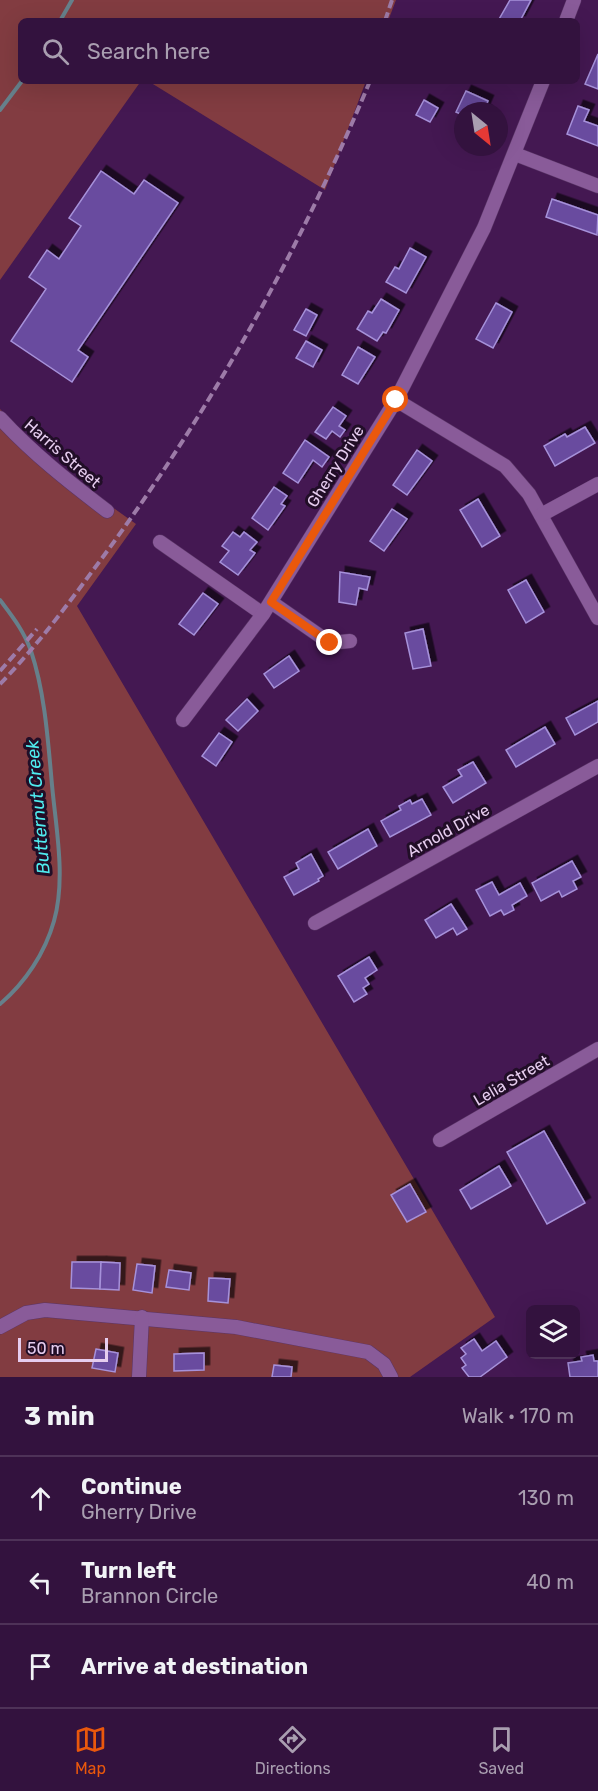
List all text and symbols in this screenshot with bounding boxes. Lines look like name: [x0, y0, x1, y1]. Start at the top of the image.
search box: [18, 18, 580, 84]
icon: search: [39, 35, 72, 68]
text: Search here: [87, 38, 210, 65]
north arrow: [454, 102, 508, 156]
route start: [382, 386, 408, 412]
street label: Harris Street: [21, 415, 105, 492]
street label: Gherry Drive: [303, 422, 368, 511]
route end: [316, 629, 342, 655]
water label: Butternut Creek: [21, 738, 55, 875]
street label: Arnold Drive: [404, 800, 493, 861]
street label: Lelia Street: [470, 1051, 553, 1110]
map controls: [526, 1305, 580, 1359]
button: layers: [526, 1305, 580, 1359]
scale bar: [18, 1335, 108, 1362]
text: 50 m: [27, 1339, 65, 1358]
text: 3 min: [24, 1401, 95, 1432]
text: Walk · 170 m: [462, 1404, 574, 1428]
text: Continue: [81, 1473, 182, 1500]
icon: ahead: [24, 1482, 57, 1515]
text: 130 m: [518, 1486, 574, 1510]
text: Gherry Drive: [81, 1500, 197, 1524]
text: Turn left: [81, 1557, 176, 1584]
icon: left: [24, 1566, 57, 1599]
text: 40 m: [526, 1570, 574, 1594]
text: Brannon Circle: [81, 1584, 218, 1608]
icon: arrive: [24, 1650, 57, 1683]
text: Arrive at destination: [81, 1653, 308, 1680]
tab: Map: [74, 1723, 107, 1778]
tab: Directions: [255, 1723, 331, 1778]
tab: Saved: [478, 1723, 524, 1778]

